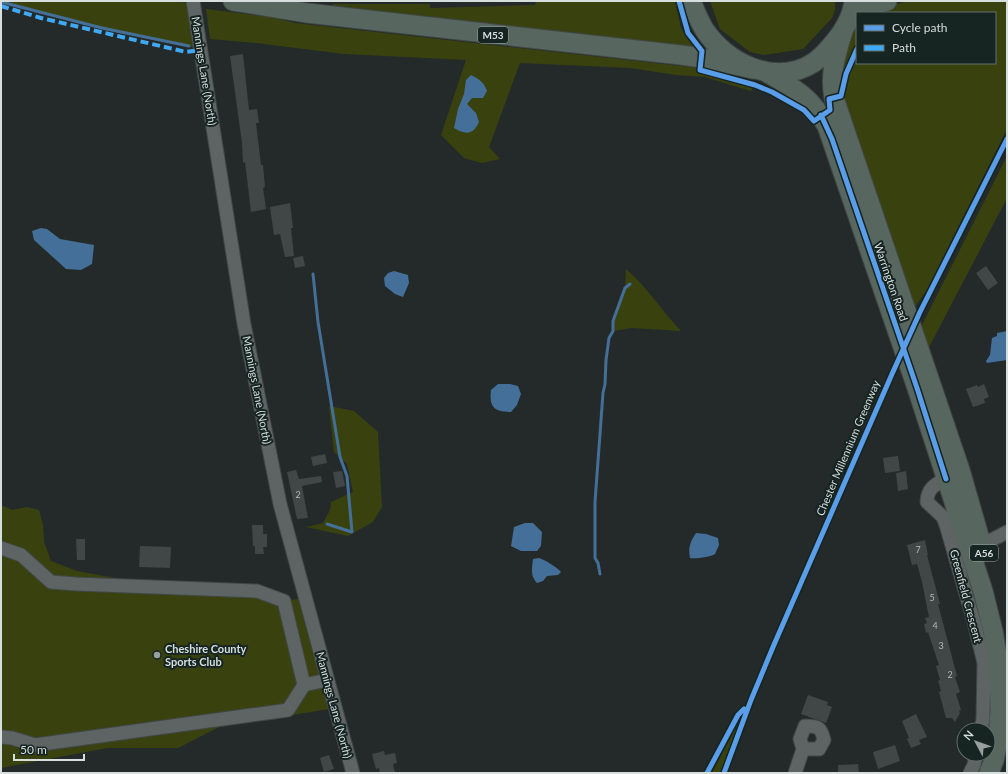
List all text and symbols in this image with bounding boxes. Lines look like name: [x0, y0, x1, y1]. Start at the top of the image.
legend: [856, 12, 996, 64]
street label: Mannings Lane (North): [189, 16, 220, 126]
text: Cycle path: [892, 20, 947, 35]
road number: M53: [478, 27, 508, 43]
text: Path: [892, 40, 916, 55]
street label: Warrington Road: [872, 241, 911, 323]
street label: Mannings Lane (North): [241, 335, 274, 445]
street label: Chester Millennium Greenway: [813, 378, 882, 518]
house number: 2: [295, 489, 301, 500]
house number: 7: [915, 544, 921, 555]
road number: A56: [970, 545, 998, 561]
street label: Greenfield Crescent: [948, 548, 985, 644]
house number: 5: [929, 592, 935, 603]
house number: 4: [932, 620, 938, 631]
house number: 3: [938, 640, 944, 651]
place label: Cheshire County Sports Club: [165, 642, 247, 668]
marker: Cheshire County Sports Club: [152, 650, 162, 660]
street label: Mannings Lane (North): [314, 650, 355, 760]
house number: 2: [947, 669, 953, 680]
north arrow: [956, 722, 996, 762]
text: N: [960, 728, 976, 743]
scale bar: [14, 736, 84, 762]
text: 50 m: [20, 742, 47, 757]

